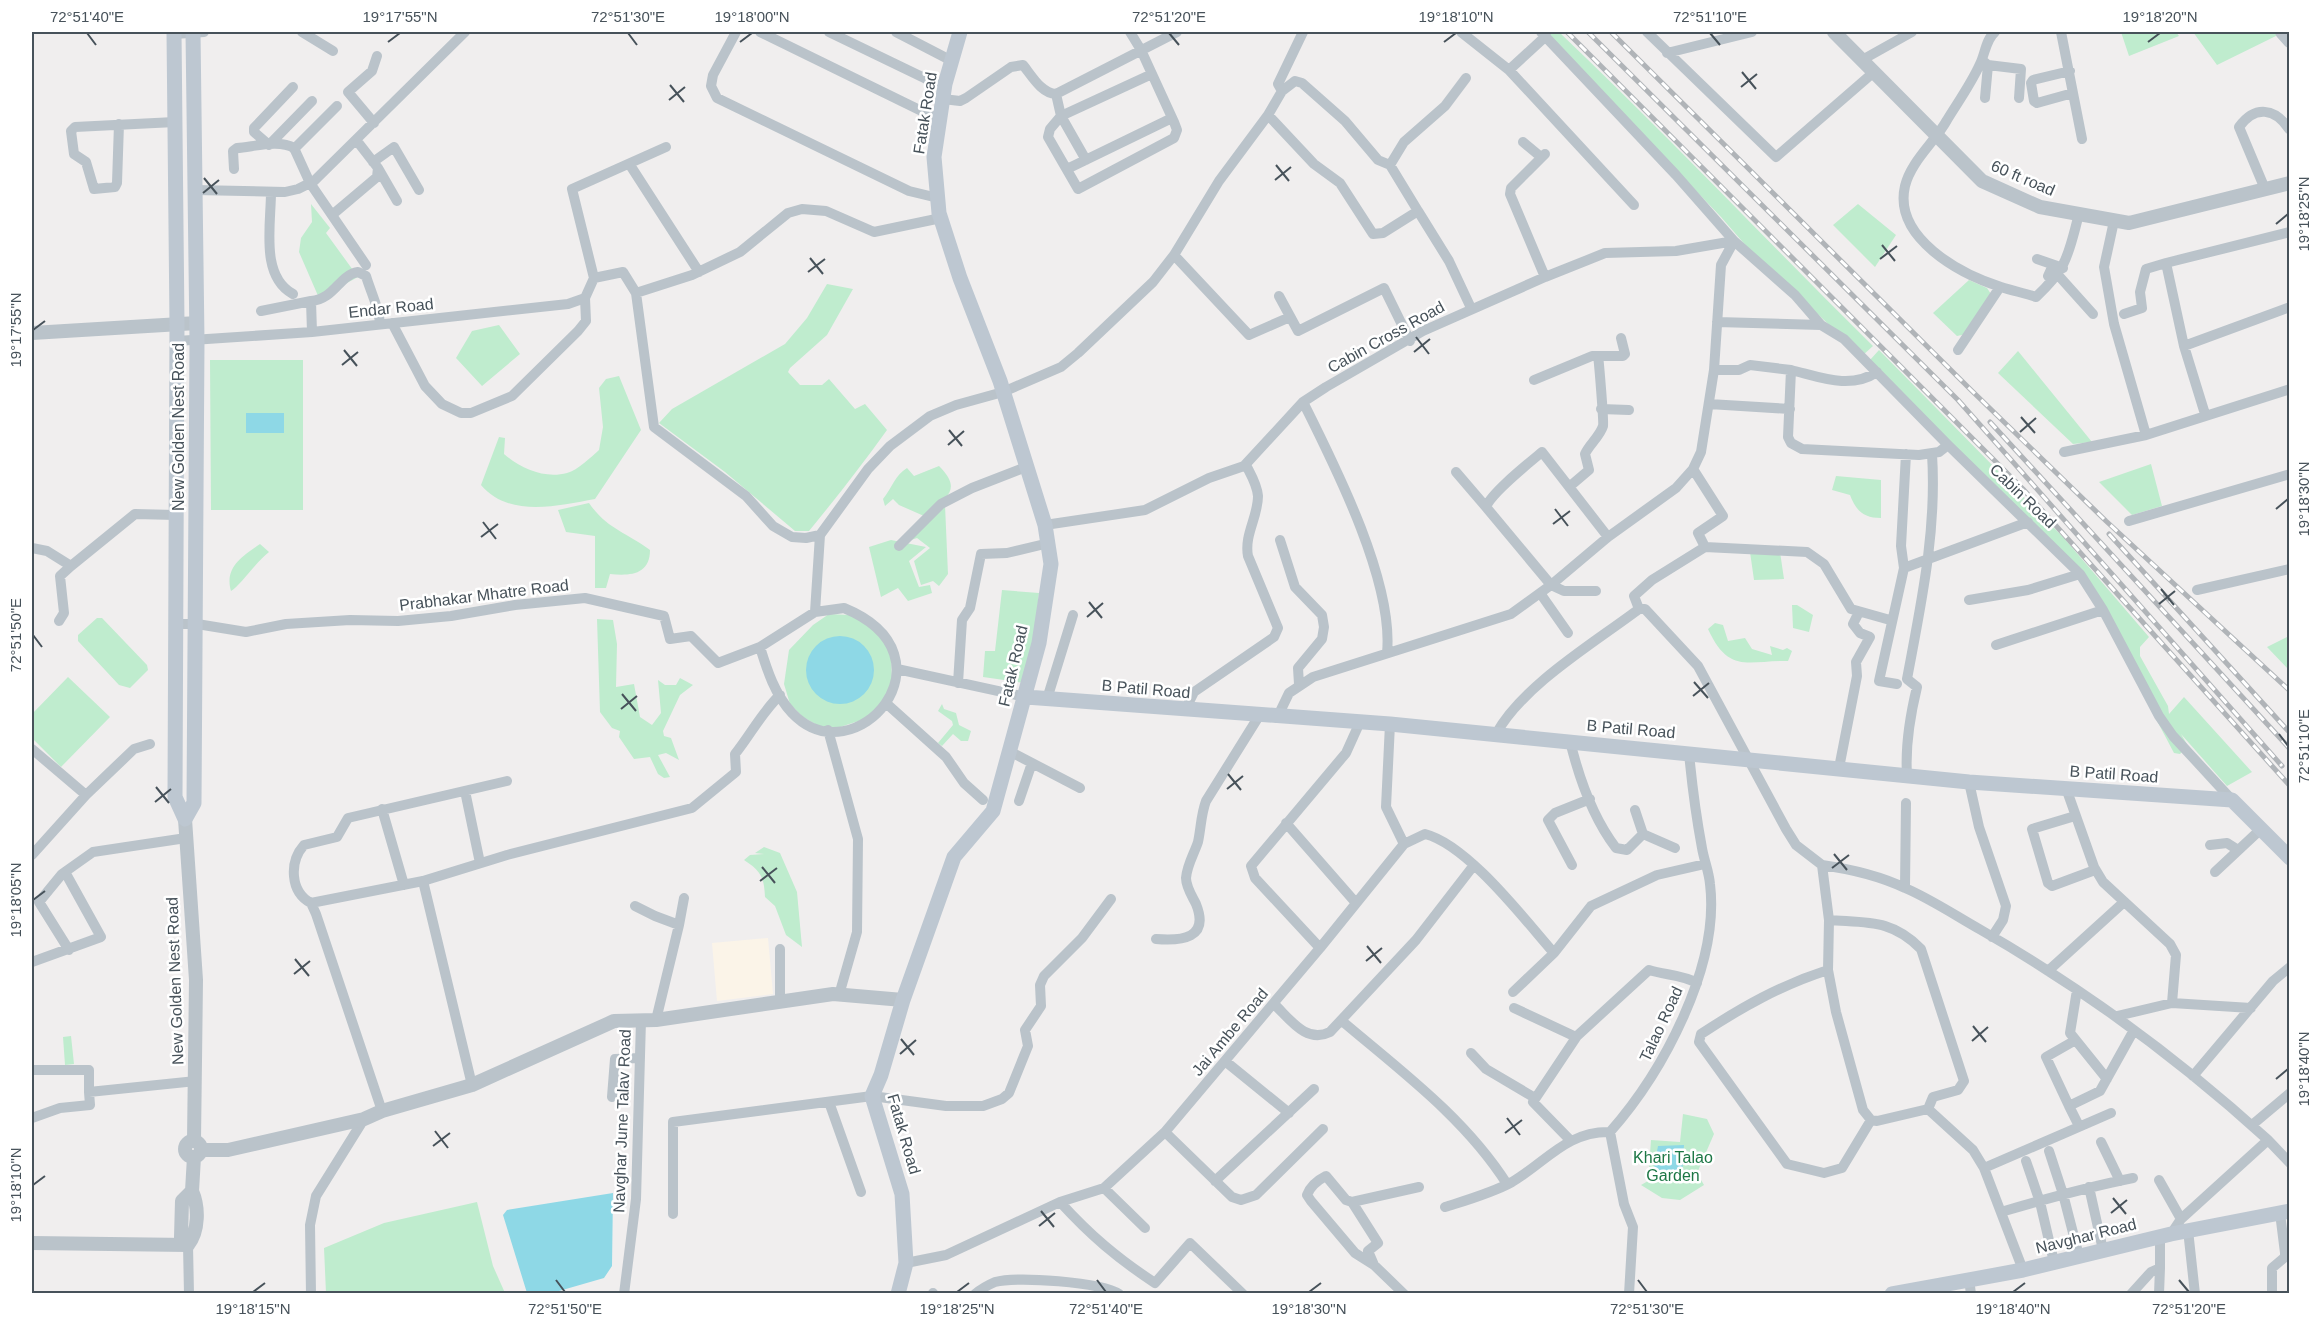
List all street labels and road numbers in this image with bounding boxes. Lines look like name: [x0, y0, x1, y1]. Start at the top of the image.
street label: Fatak Road: [910, 71, 940, 155]
street label: 60 ft road: [1989, 157, 2057, 199]
street label: Endar Road: [348, 295, 434, 321]
street label: Cabin Cross Road: [1325, 298, 1447, 376]
street label: New Golden Nest Road: [170, 343, 187, 511]
street label: Cabin Road: [1987, 461, 2059, 531]
street label: Prabhakar Mhatre Road: [398, 576, 570, 614]
street label: Fatak Road: [995, 624, 1031, 708]
street label: B Patil Road: [1101, 677, 1191, 701]
street label: B Patil Road: [1586, 717, 1676, 741]
street label: B Patil Road: [2069, 762, 2159, 786]
street label: New Golden Nest Road: [164, 897, 186, 1065]
street label: Talao Road: [1636, 984, 1686, 1064]
street label: Jai Ambe Road: [1189, 985, 1271, 1079]
street label: Navghar June Talav Road: [610, 1029, 634, 1213]
street label: Fatak Road: [884, 1092, 924, 1176]
street label: Navghar Road: [2034, 1215, 2138, 1257]

